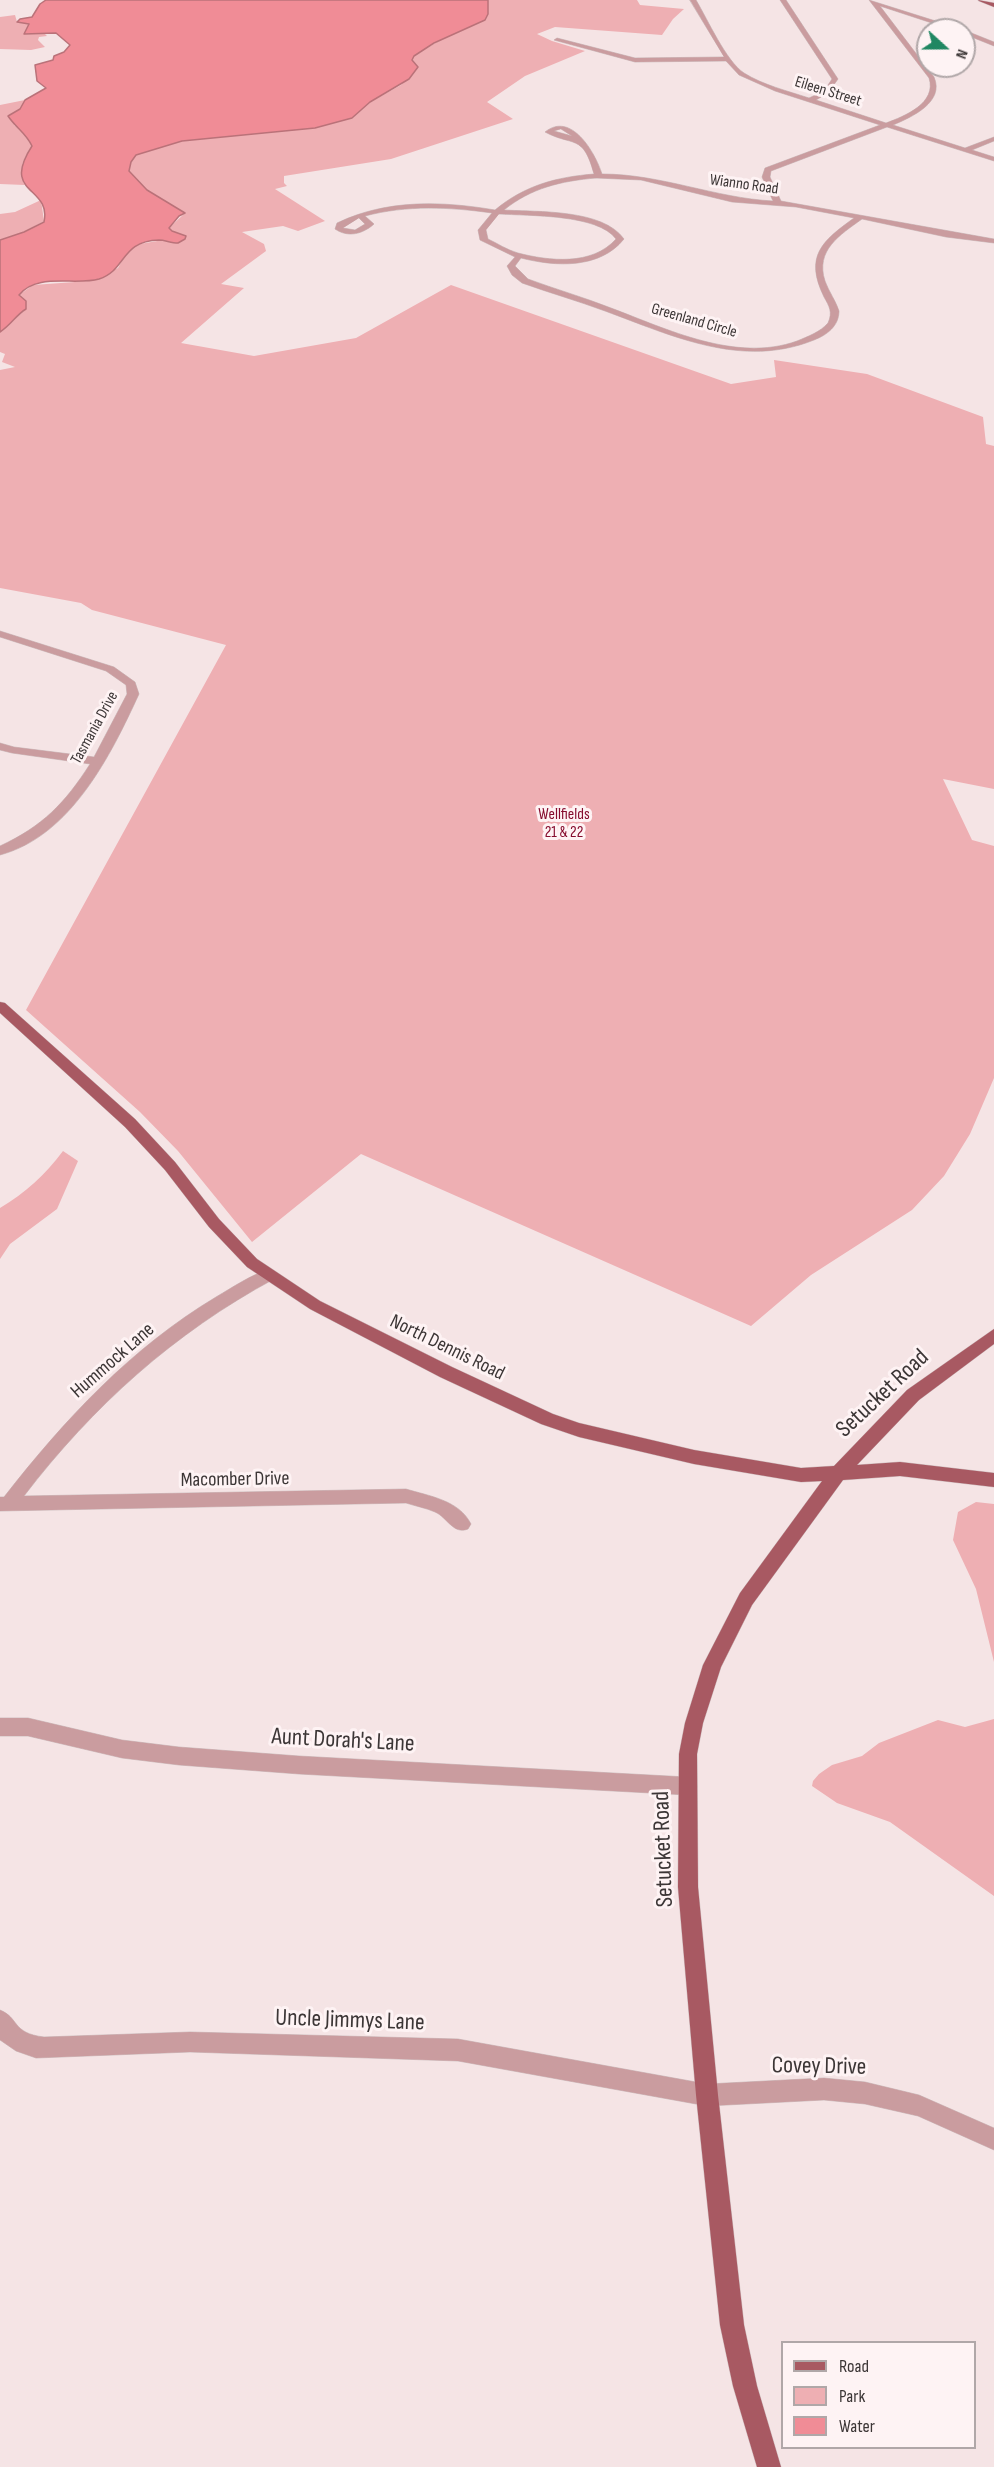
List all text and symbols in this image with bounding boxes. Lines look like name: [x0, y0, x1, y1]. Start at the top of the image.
north arrow: [916, 18, 976, 78]
text: N: [951, 47, 972, 61]
street label: Eileen Street: [792, 73, 864, 111]
street label: Wianno Road: [708, 171, 780, 199]
street label: Greenland Circle: [649, 300, 739, 342]
street label: Tasmania Drive: [67, 688, 123, 768]
park label: Wellfields 21 & 22: [538, 805, 590, 843]
street label: North Dennis Road: [386, 1310, 508, 1386]
street label: Hummock Lane: [66, 1318, 160, 1404]
street label: Setucket Road: [831, 1344, 935, 1444]
street label: Macomber Drive: [180, 1467, 290, 1493]
street label: Aunt Dorah's Lane: [271, 1723, 415, 1759]
street label: Setucket Road: [648, 1790, 680, 1908]
street label: Uncle Jimmys Lane: [275, 2004, 425, 2038]
street label: Covey Drive: [771, 2052, 867, 2082]
legend: [781, 2341, 976, 2449]
text: Road: [839, 2356, 869, 2377]
text: Park: [839, 2386, 865, 2407]
text: Water: [839, 2416, 875, 2437]

